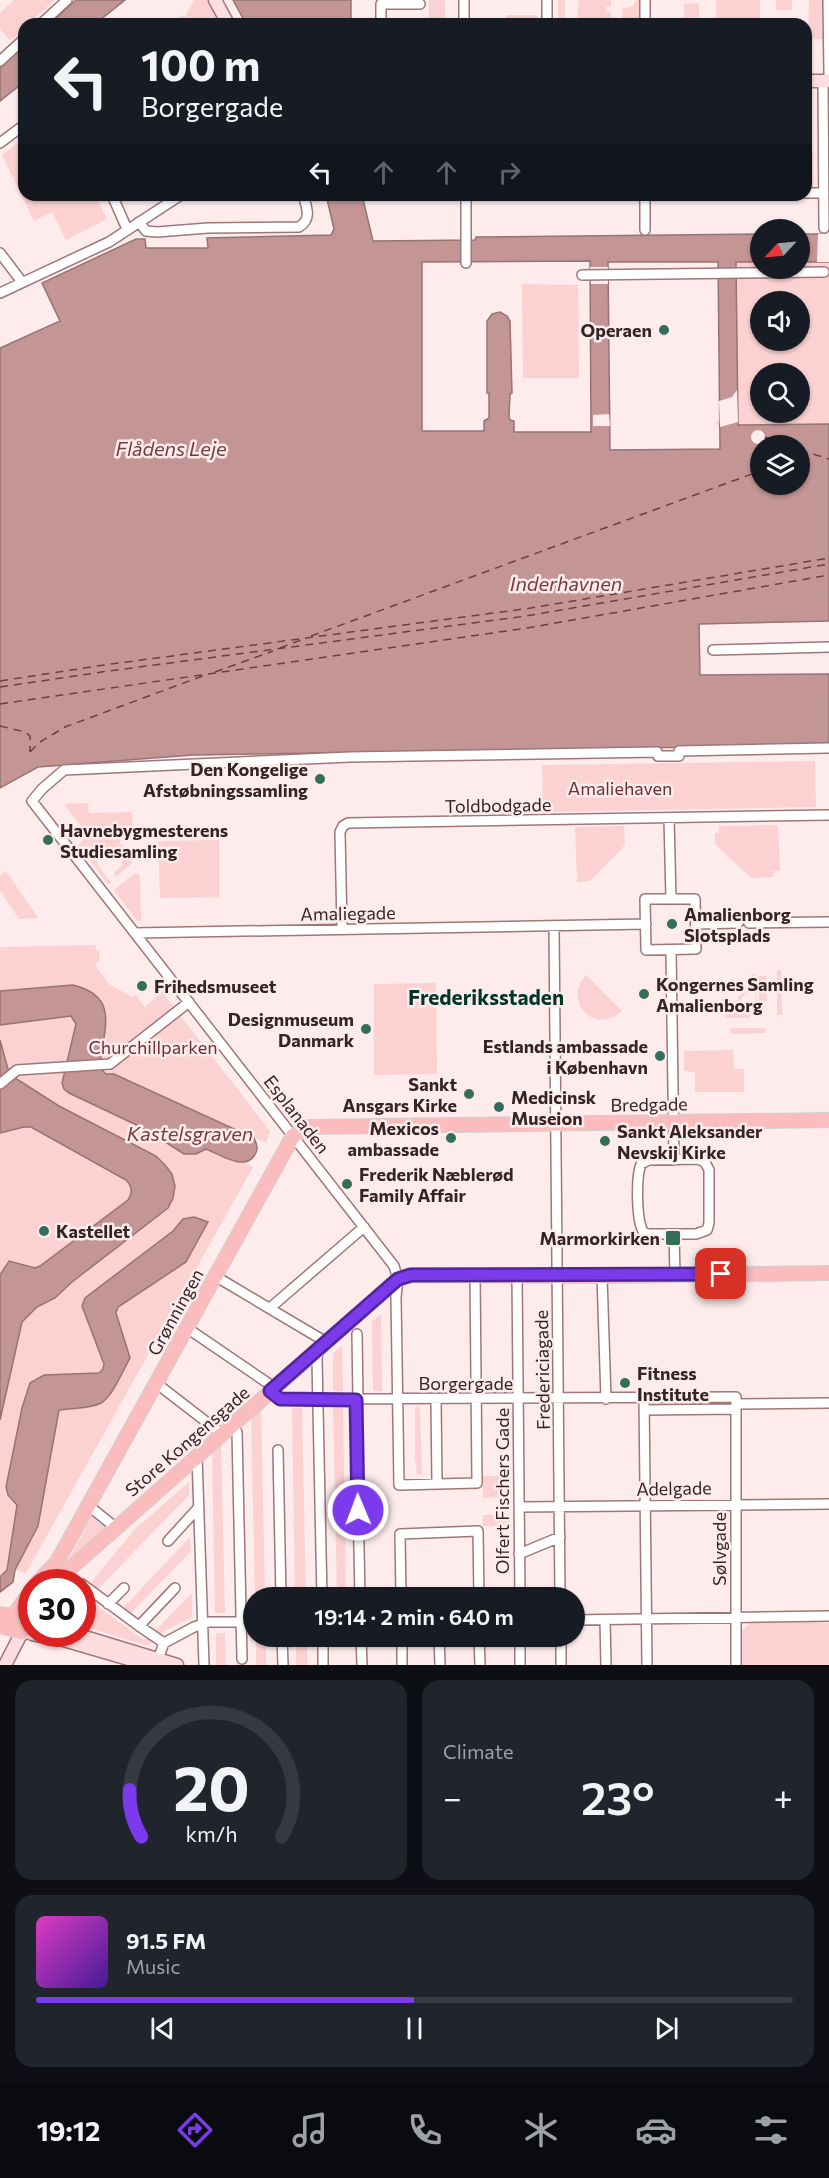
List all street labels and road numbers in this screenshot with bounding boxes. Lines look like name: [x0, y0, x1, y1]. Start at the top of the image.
street label: Toldbodgade: [445, 793, 551, 817]
street label: Amaliegade: [300, 901, 396, 925]
street label: Esplanaden: [260, 1070, 334, 1158]
street label: Bredgade: [610, 1092, 688, 1116]
street label: Grønningen: [142, 1265, 208, 1359]
street label: Fredericiagade: [530, 1310, 554, 1430]
street label: Borgergade: [419, 1372, 513, 1394]
street label: Store Kongensgade: [120, 1381, 254, 1501]
street label: Olfert Fischers Gade: [491, 1408, 513, 1574]
street label: Adelgade: [636, 1476, 712, 1500]
street label: Sølvgade: [708, 1512, 730, 1586]

